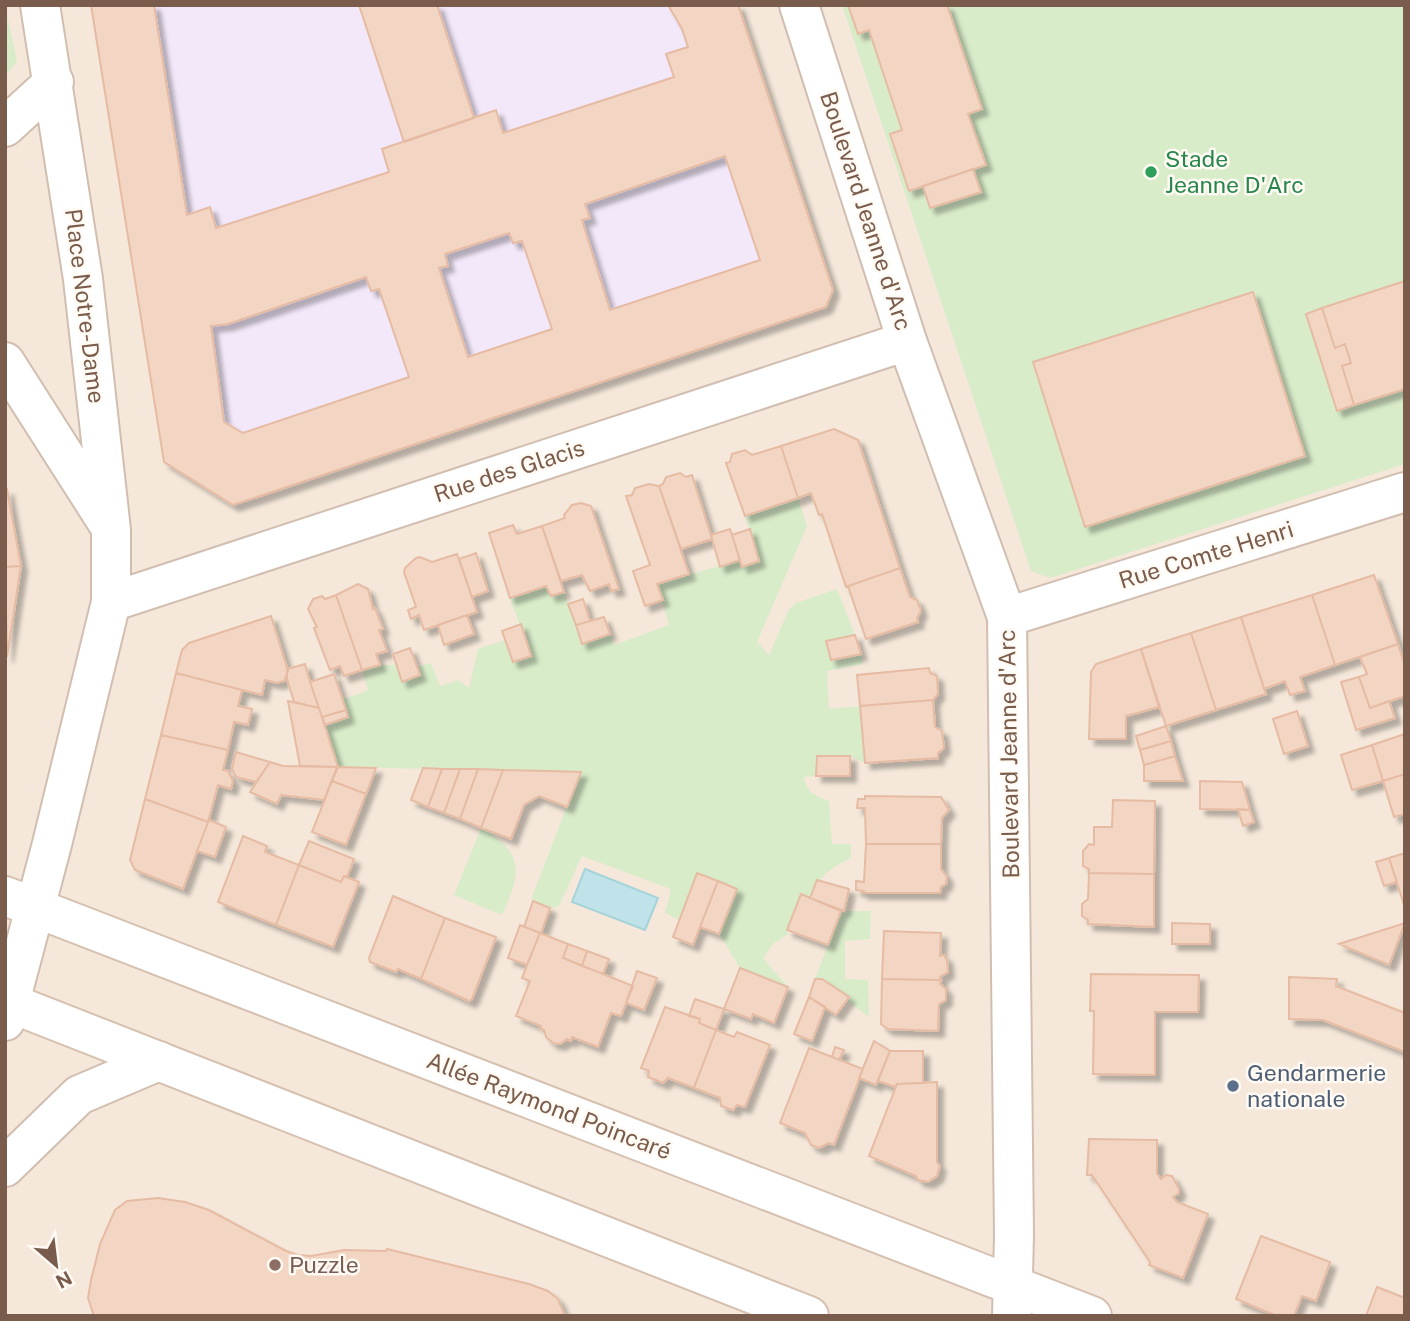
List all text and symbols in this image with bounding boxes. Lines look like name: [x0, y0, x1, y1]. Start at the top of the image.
street label: Boulevard Jeanne d'Arc: [815, 88, 918, 334]
place label: Stade Jeanne D'Arc: [1165, 145, 1304, 198]
marker: Stade Jeanne D'Arc: [1143, 164, 1159, 180]
street label: Place Notre-Dame: [60, 207, 111, 405]
street label: Rue des Glacis: [430, 433, 588, 508]
street label: Rue Comte Henri: [1115, 515, 1296, 594]
street label: Boulevard Jeanne d'Arc: [993, 629, 1024, 879]
street label: Allée Raymond Poincaré: [423, 1046, 675, 1165]
place label: Gendarmerie nationale: [1247, 1059, 1386, 1112]
marker: Gendarmerie nationale: [1225, 1078, 1241, 1094]
north arrow: [21, 1230, 91, 1300]
place label: Puzzle: [289, 1251, 359, 1278]
marker: Puzzle: [267, 1257, 283, 1273]
text: N: [52, 1267, 76, 1293]

